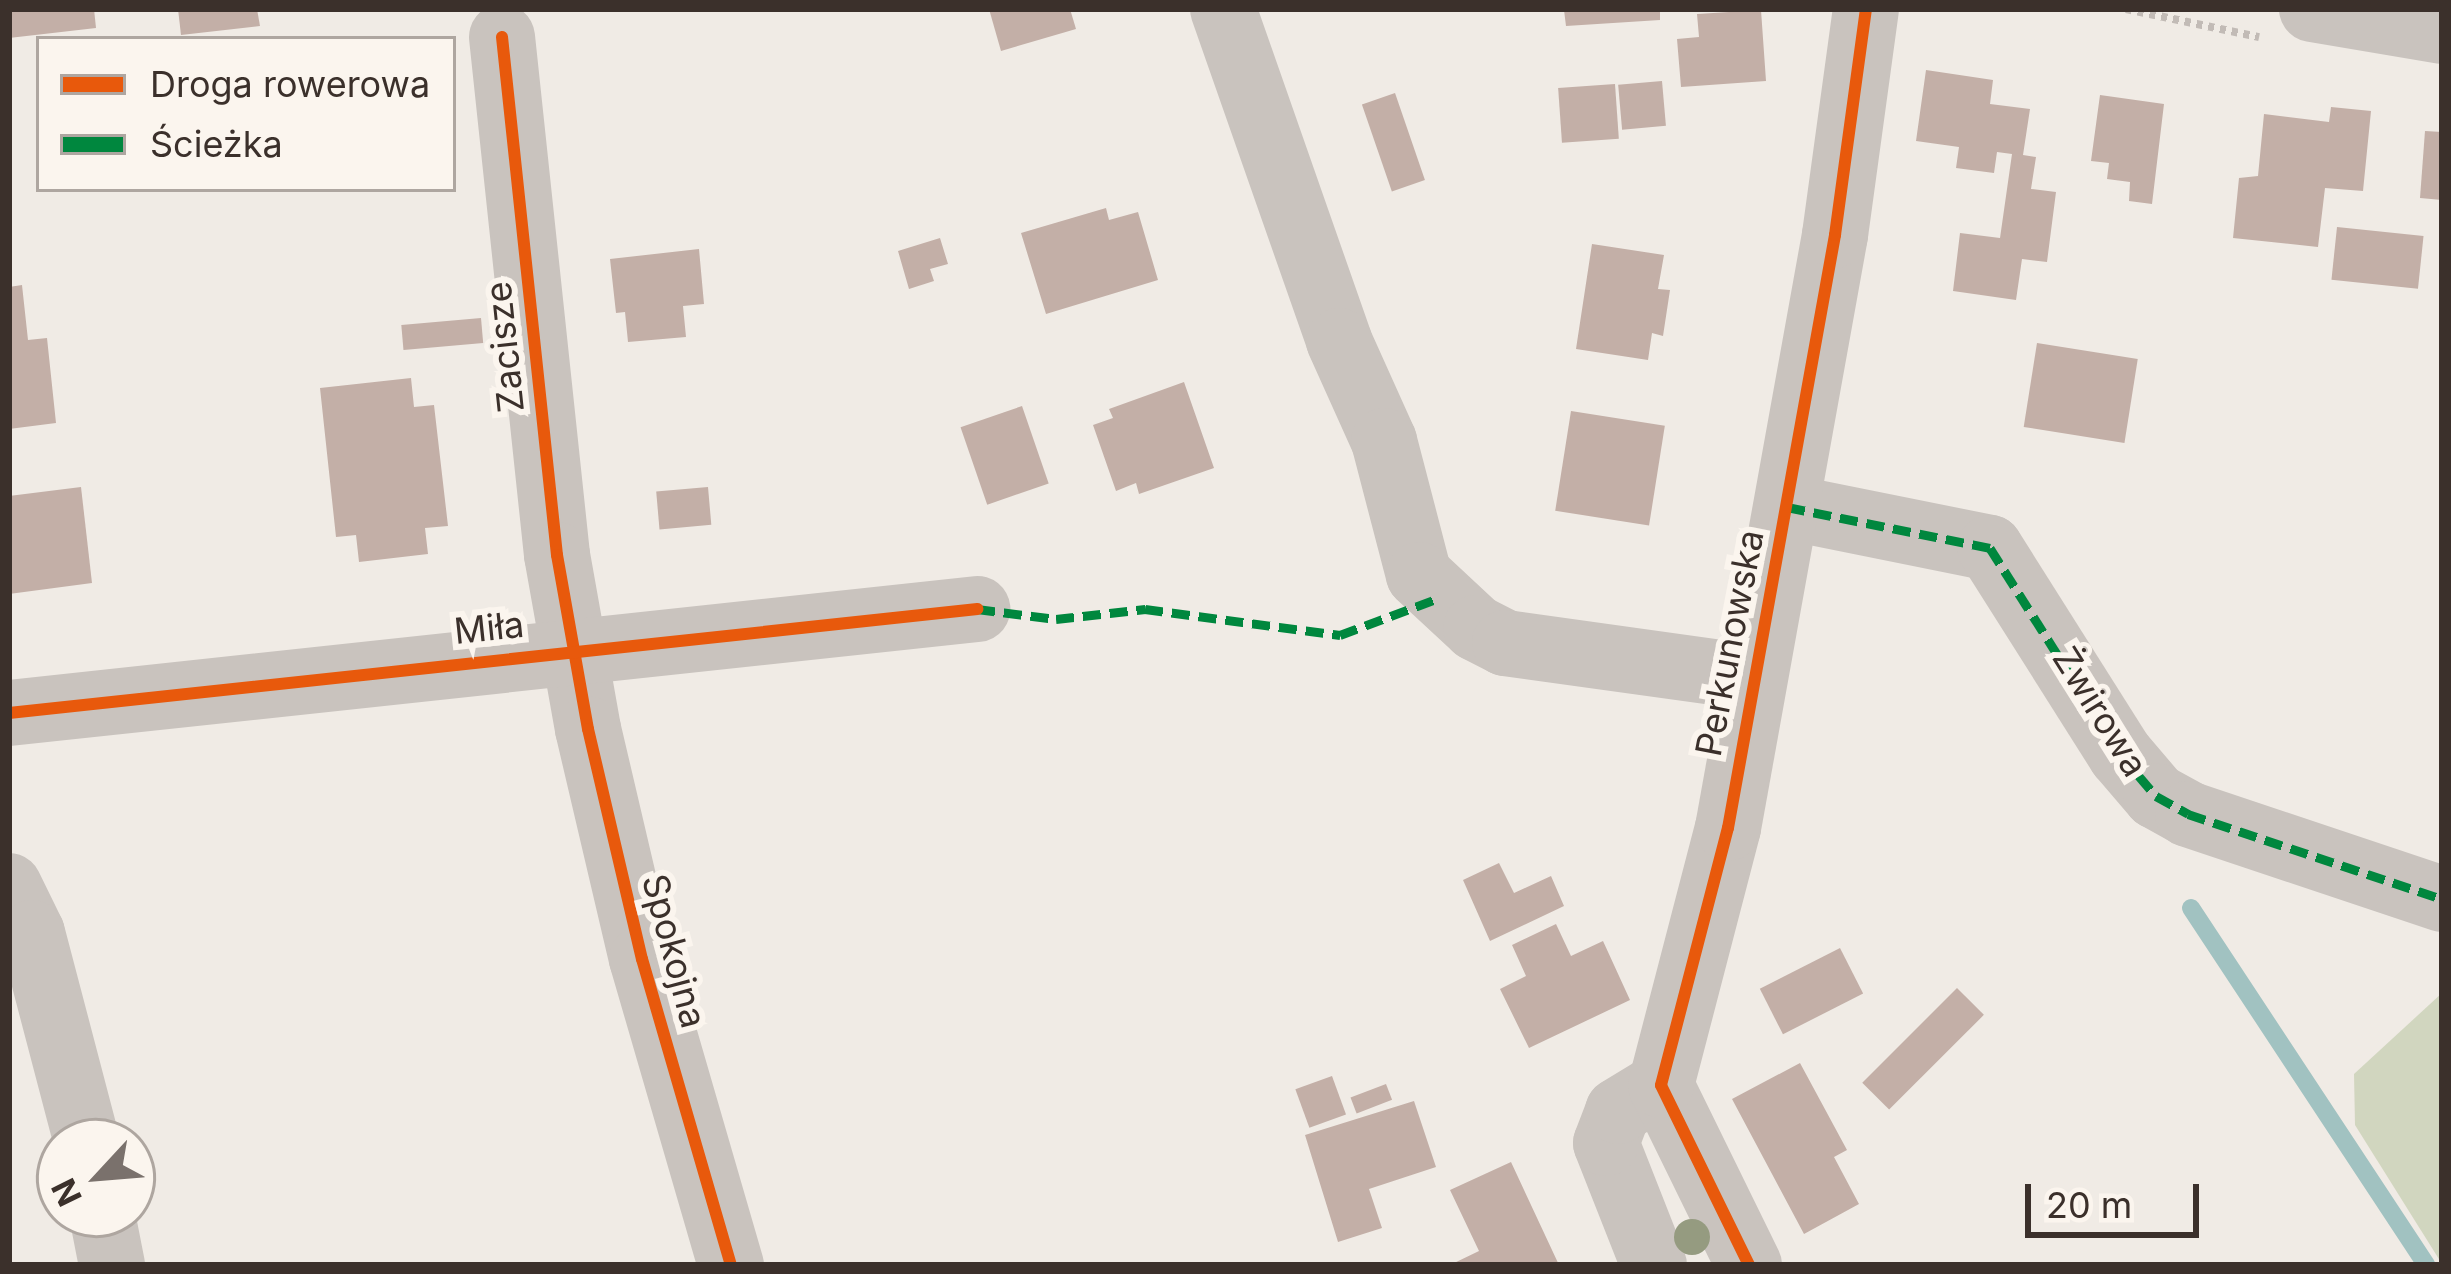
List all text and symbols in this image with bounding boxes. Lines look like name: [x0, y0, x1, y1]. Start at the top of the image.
legend: [36, 36, 456, 192]
text: Droga rowerowa: [150, 62, 430, 106]
text: Ścieżka: [150, 122, 283, 166]
street label: Zacisze: [477, 279, 533, 415]
street label: Perkunowska: [1687, 526, 1773, 760]
street label: Miła: [452, 603, 526, 653]
street label: Żwirowa: [2043, 639, 2157, 785]
street label: Spokojna: [633, 869, 715, 1033]
north arrow: [36, 1118, 156, 1238]
scale bar: [2031, 1160, 2205, 1234]
text: N: [43, 1172, 90, 1213]
text: 20 m: [2046, 1183, 2132, 1227]

